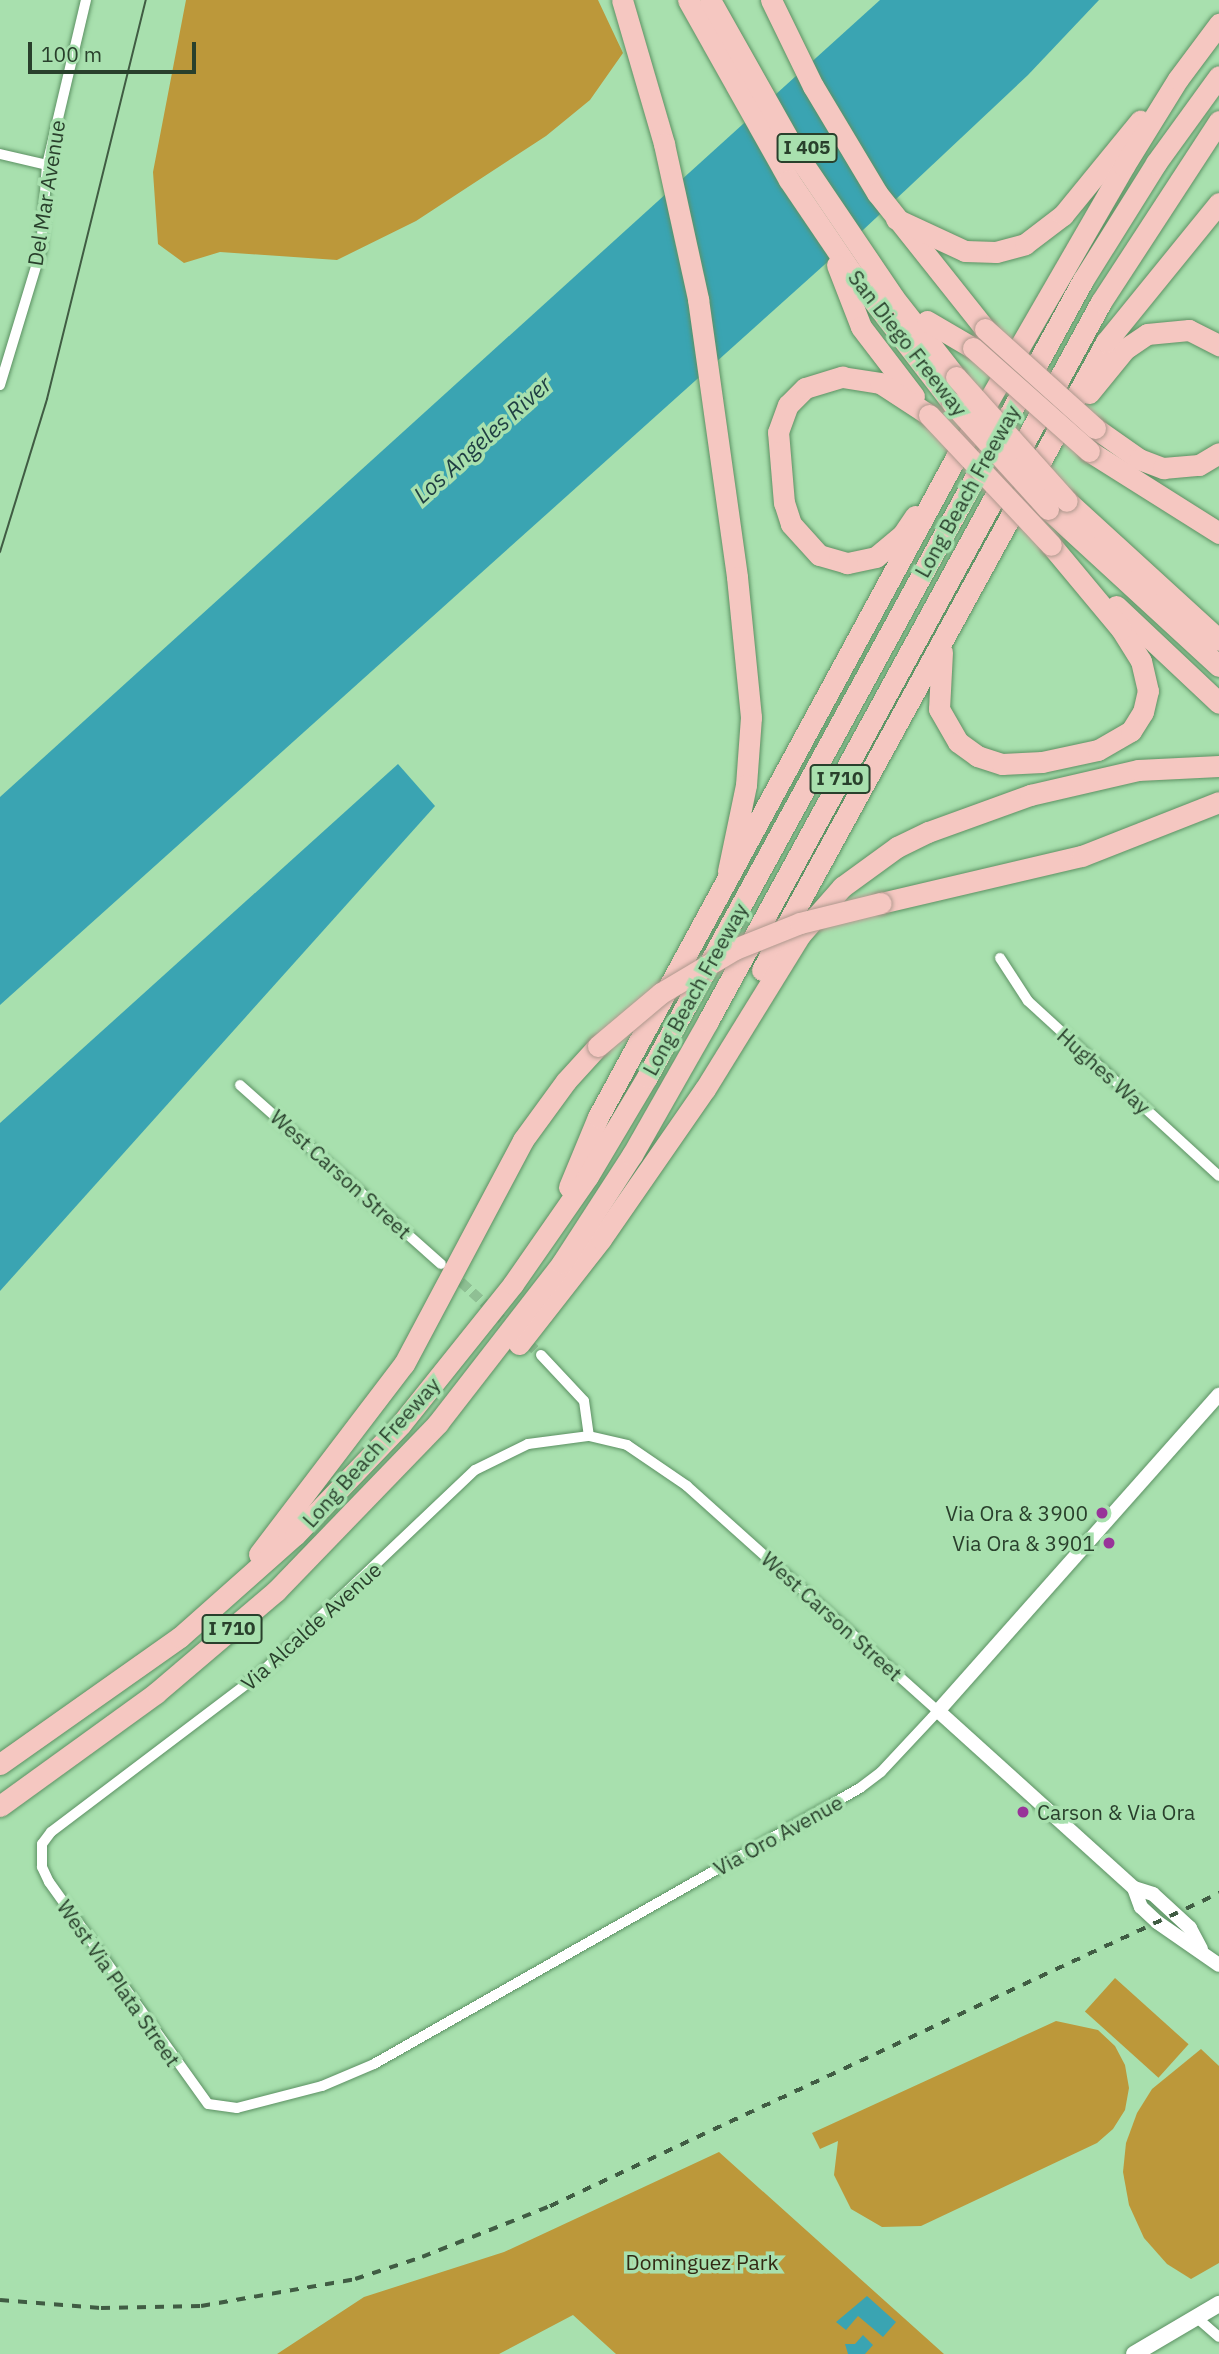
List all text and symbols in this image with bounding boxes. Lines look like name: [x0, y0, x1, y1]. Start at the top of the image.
scale bar: [32, 28, 200, 72]
text: 100 m: [41, 40, 102, 68]
street label: Del Mar Avenue: [22, 118, 70, 268]
road number: I 405: [776, 132, 838, 164]
street label: San Diego Freeway: [843, 265, 973, 421]
water label: Los Angeles River: [407, 370, 557, 508]
street label: Long Beach Freeway: [909, 400, 1025, 582]
road number: I 710: [808, 764, 872, 794]
street label: Long Beach Freeway: [637, 898, 753, 1080]
street label: Hughes Way: [1052, 1023, 1156, 1119]
street label: West Carson Street: [265, 1104, 417, 1244]
street label: Long Beach Freeway: [297, 1372, 445, 1532]
place label: Via Ora & 3900: [945, 1500, 1088, 1526]
marker: Via Ora & 3900: [1094, 1505, 1110, 1521]
place label: Via Ora & 3901: [952, 1530, 1095, 1556]
marker: Via Ora & 3901: [1101, 1535, 1117, 1551]
street label: West Carson Street: [756, 1546, 908, 1686]
street label: Via Alcalde Avenue: [236, 1557, 386, 1695]
road number: I 710: [201, 1614, 264, 1644]
street label: Via Oro Avenue: [709, 1789, 847, 1881]
place label: Carson & Via Ora: [1037, 1799, 1195, 1825]
marker: Carson & Via Ora: [1015, 1804, 1031, 1820]
street label: West Via Plata Street: [52, 1895, 186, 2071]
park label: Dominguez Park: [626, 2249, 778, 2275]

